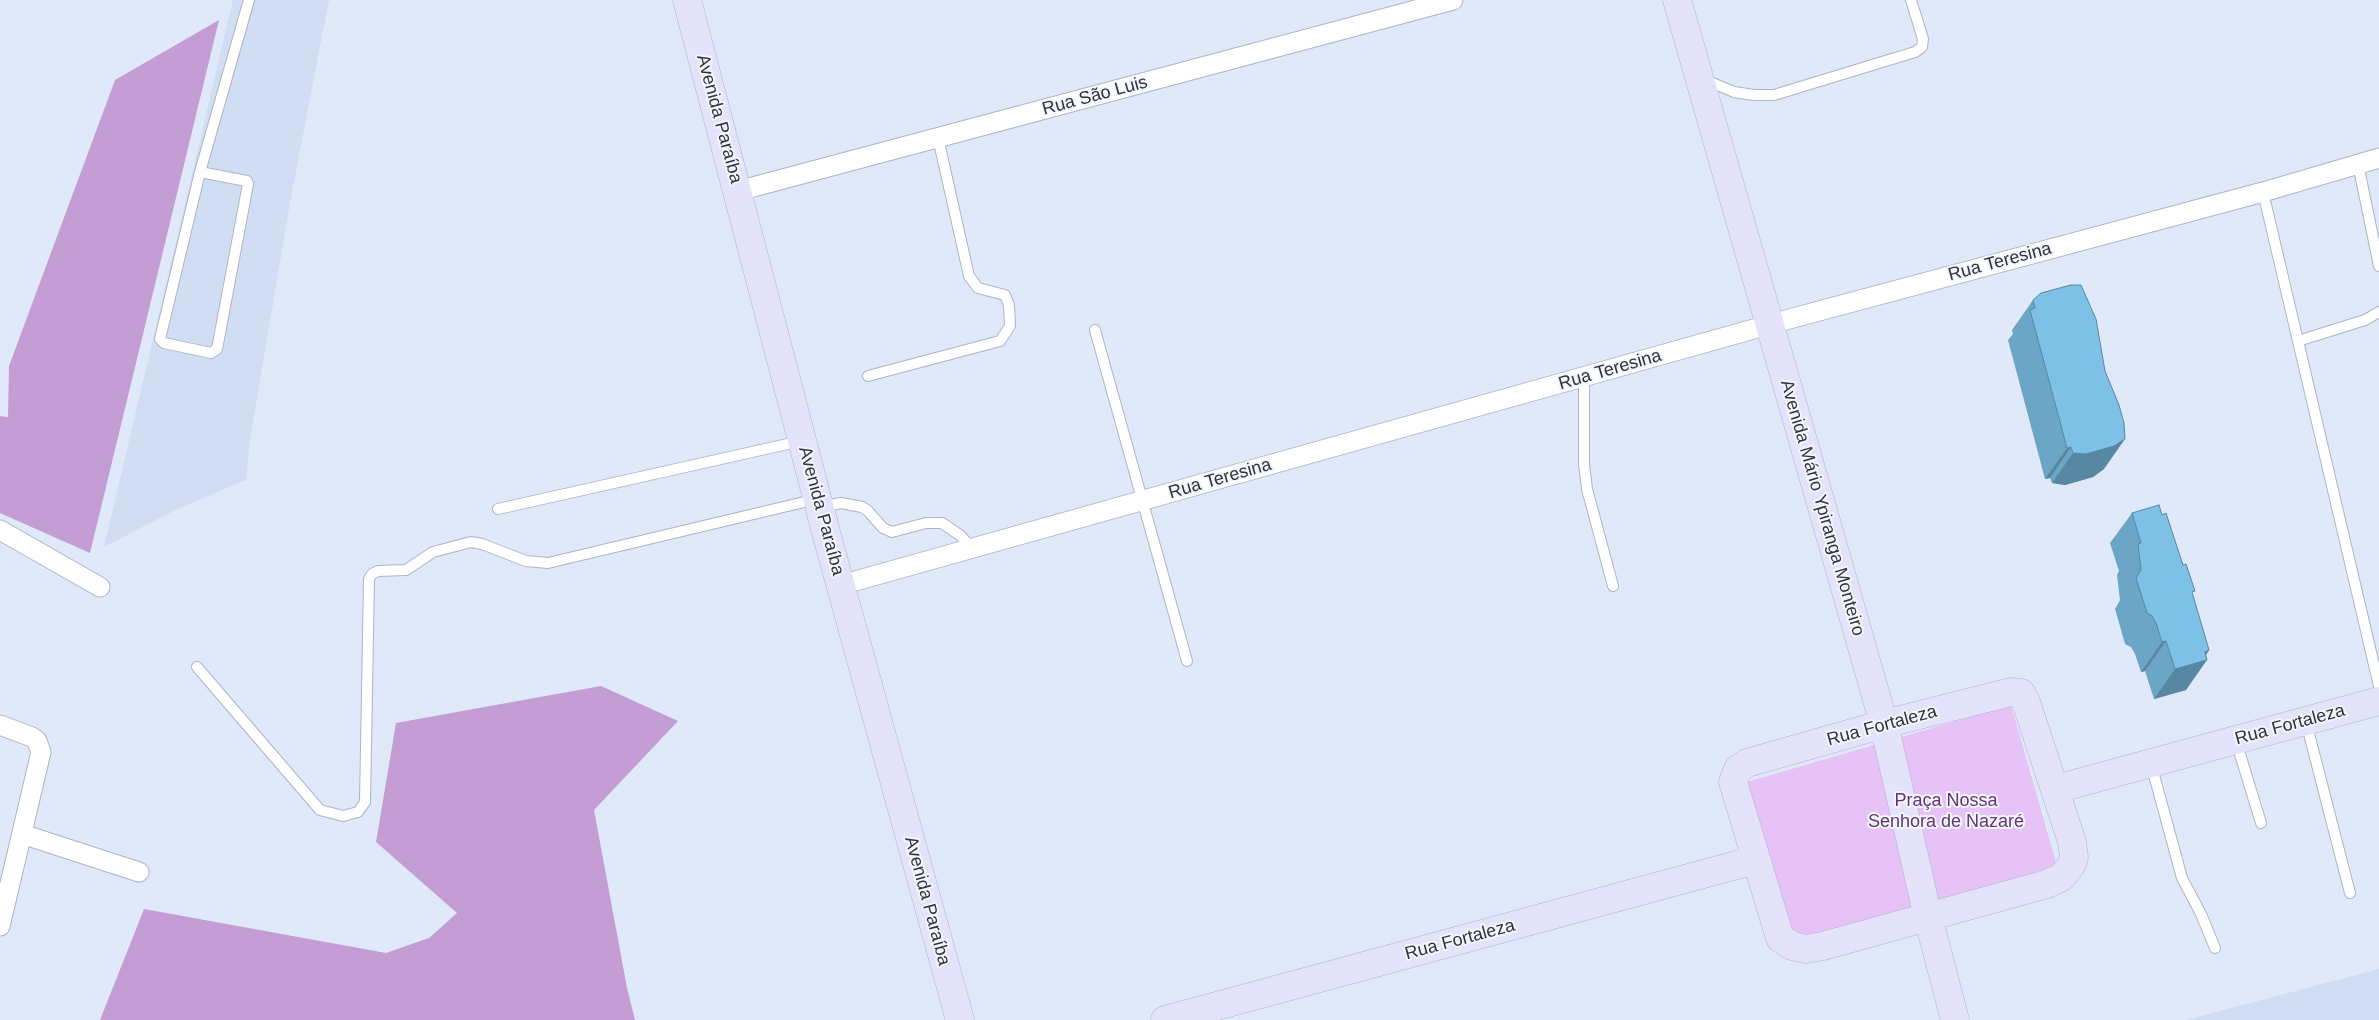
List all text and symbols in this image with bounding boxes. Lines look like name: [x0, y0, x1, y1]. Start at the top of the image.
street label: Avenida Paraíba: [691, 52, 747, 186]
street label: Rua São Luis: [1040, 72, 1150, 120]
street label: Rua Teresina: [1946, 238, 2054, 286]
street label: Rua Teresina: [1556, 345, 1664, 395]
street label: Avenida Mário Ypiranga Monteiro: [1775, 377, 1869, 639]
street label: Avenida Paraíba: [793, 444, 849, 578]
street label: Rua Teresina: [1166, 454, 1274, 504]
street label: Rua Fortaleza: [2233, 700, 2347, 750]
street label: Rua Fortaleza: [1825, 701, 1939, 751]
park label: Praça Nossa Senhora de Nazaré: [1868, 790, 2024, 832]
street label: Avenida Paraíba: [899, 834, 955, 968]
street label: Rua Fortaleza: [1403, 915, 1517, 965]

